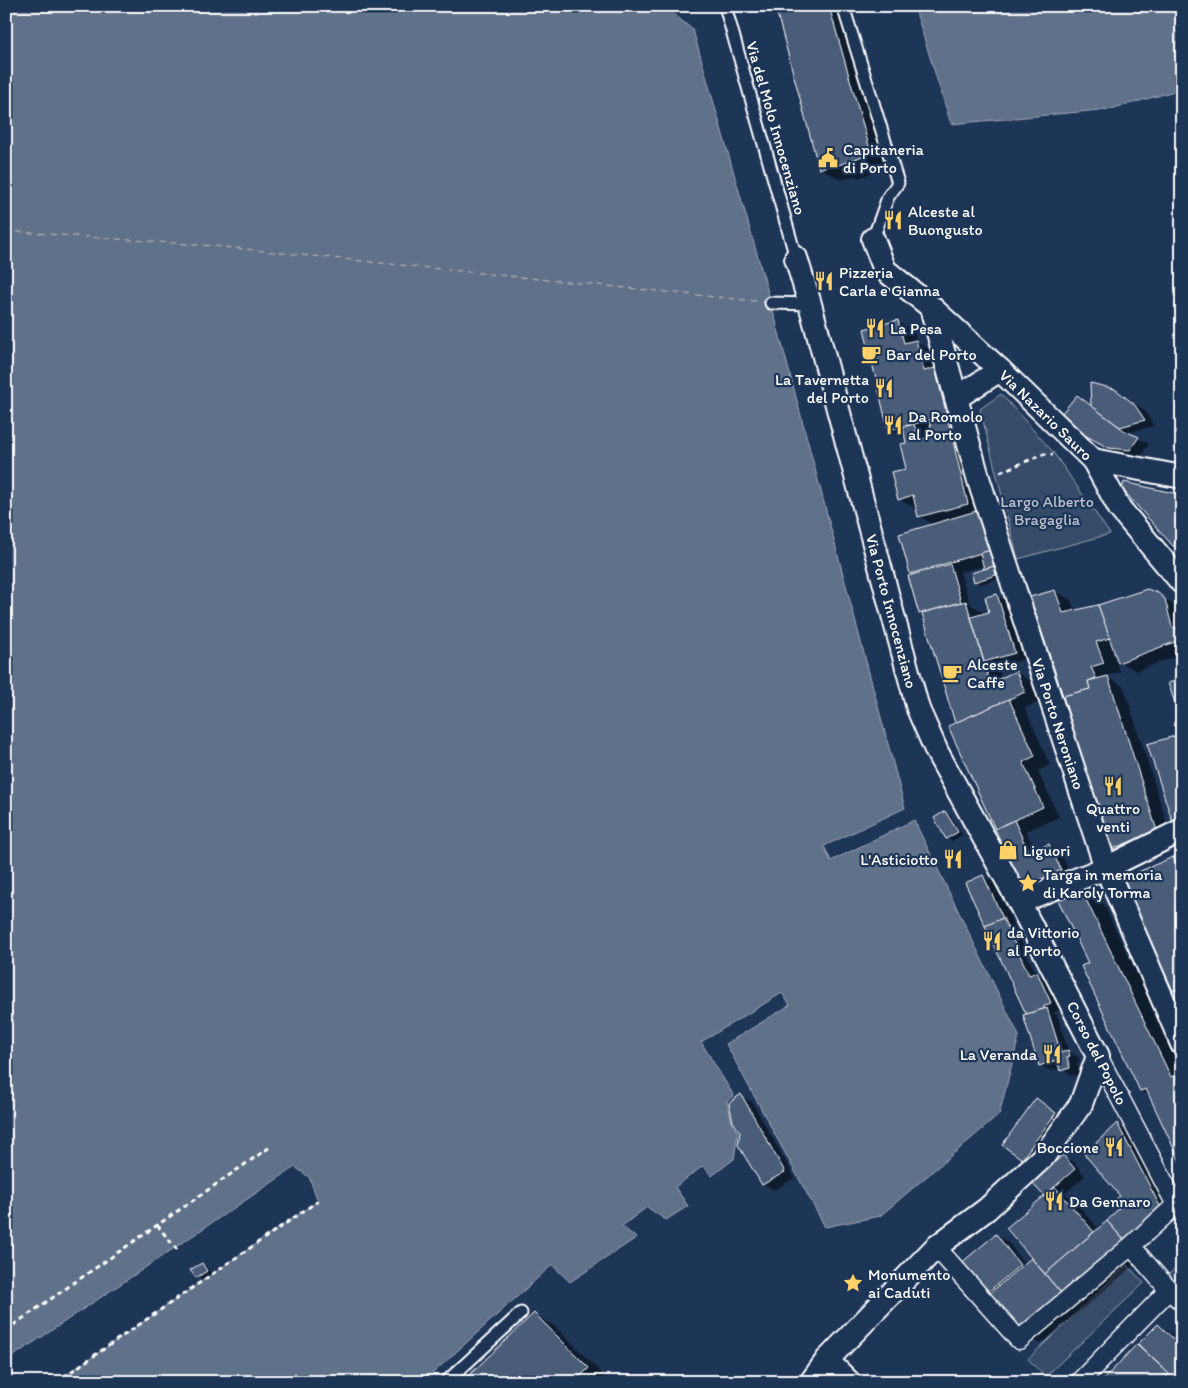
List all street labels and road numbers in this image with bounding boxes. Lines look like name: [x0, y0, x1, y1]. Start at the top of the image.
street label: Via del Molo Innocenziano: [742, 39, 810, 217]
street label: Via Nazario Sauro: [996, 365, 1097, 464]
street label: Via Porto Innocenziano: [862, 532, 922, 690]
street label: Via Porto Neroniano: [1028, 656, 1089, 792]
street label: Corso del Popolo: [1063, 998, 1131, 1108]

